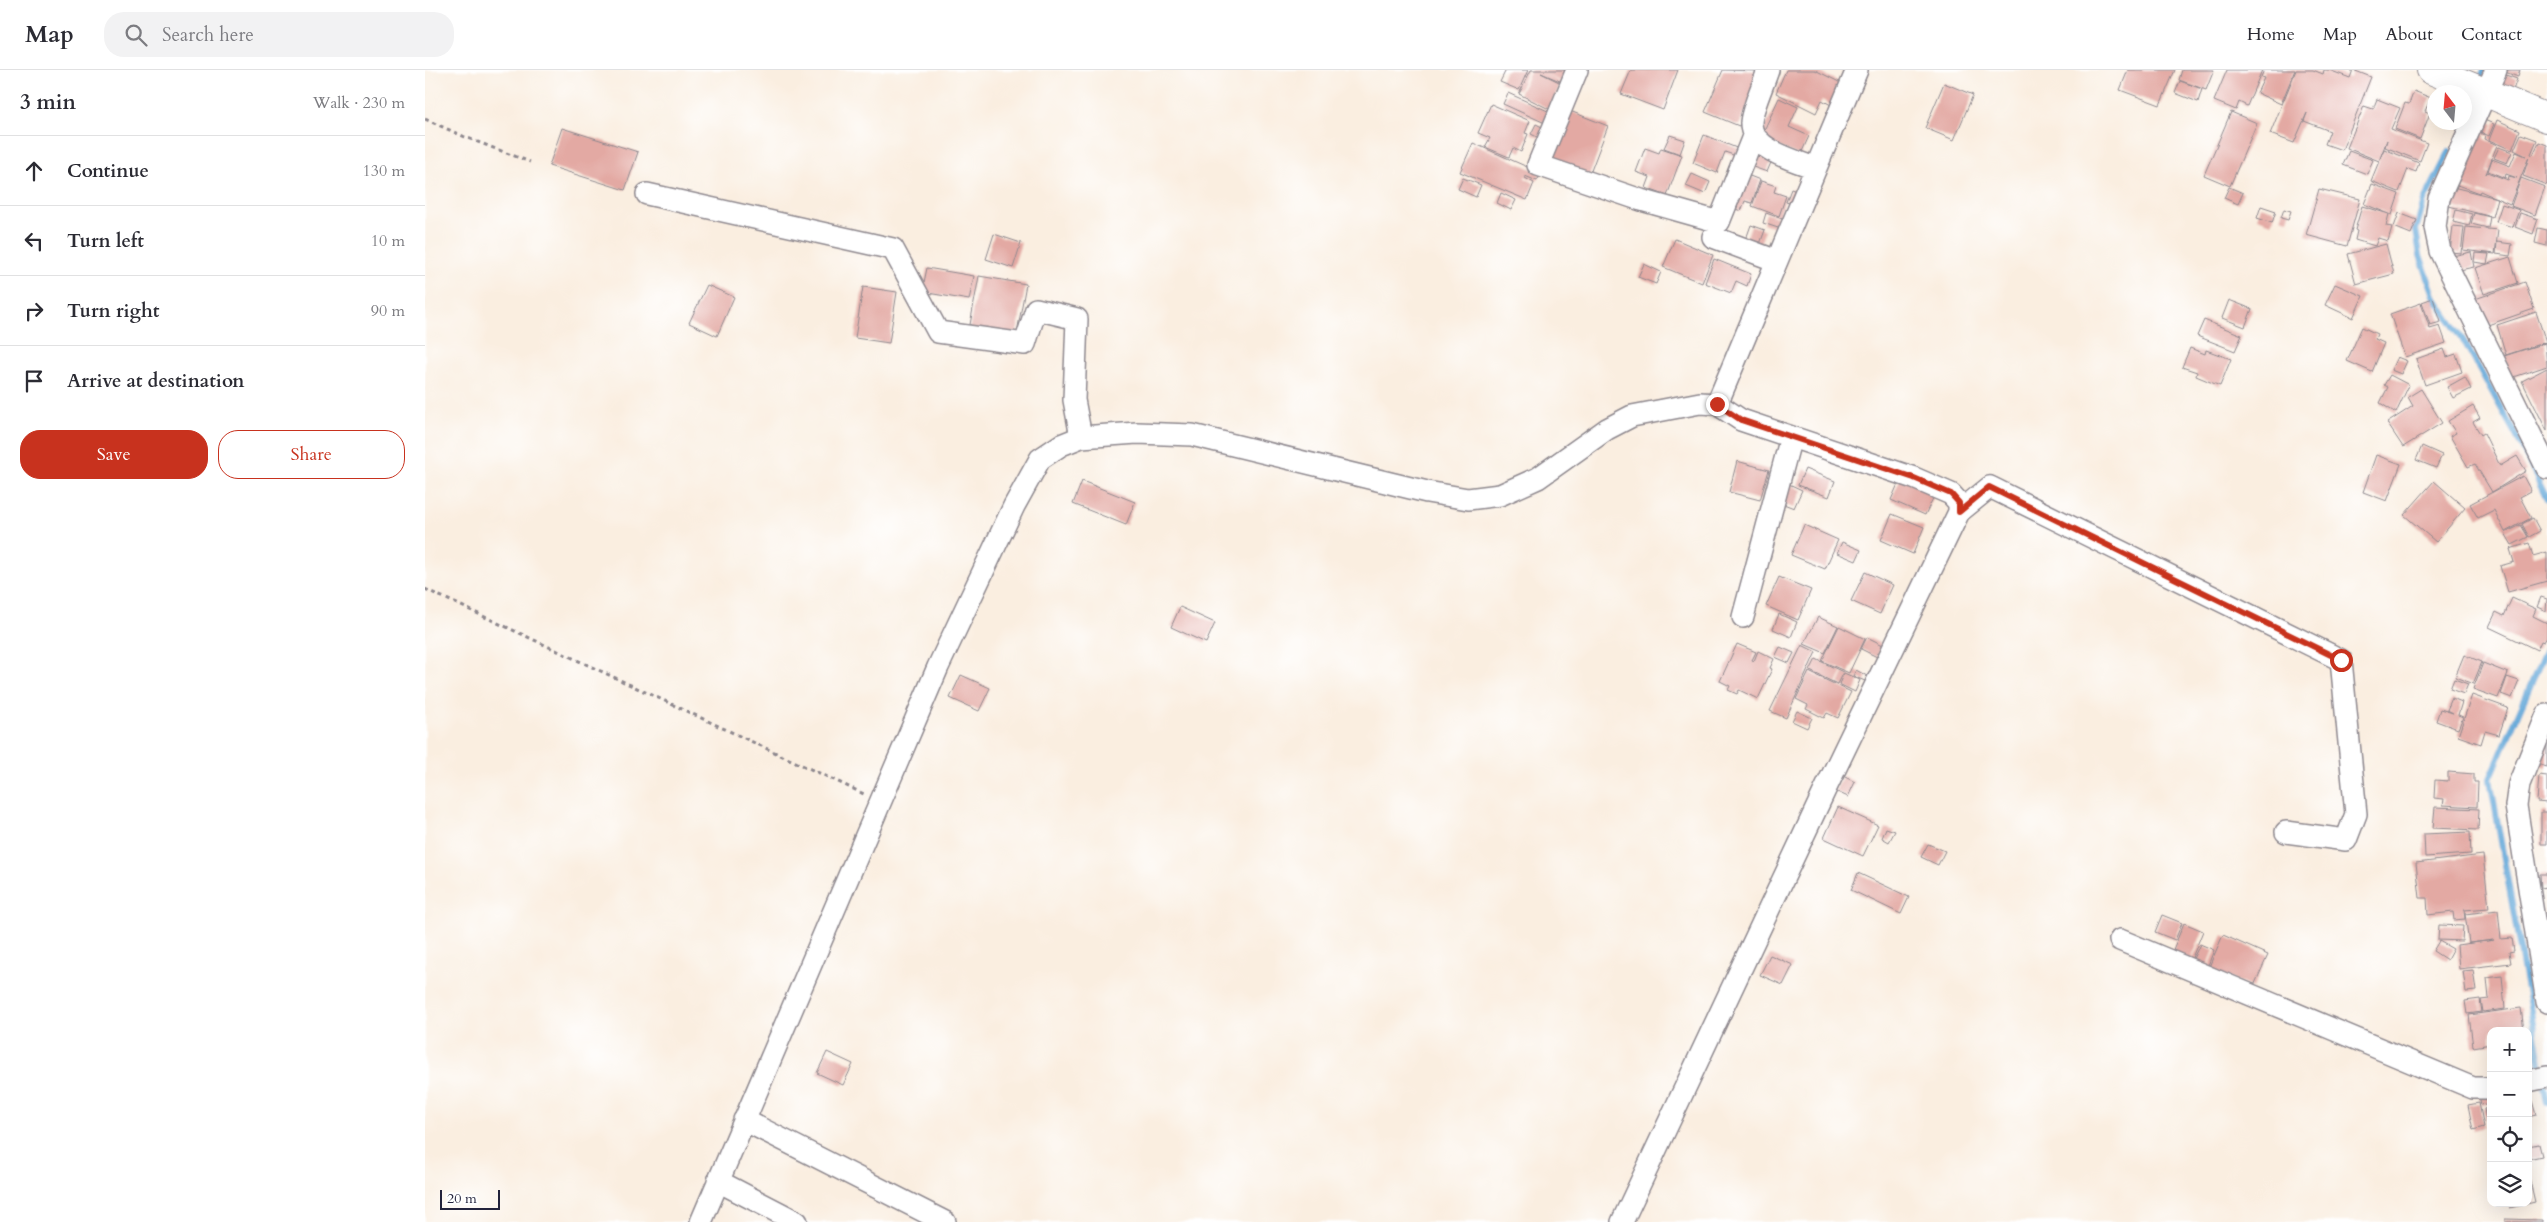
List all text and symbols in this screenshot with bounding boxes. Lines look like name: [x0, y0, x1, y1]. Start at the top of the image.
search box: [104, 12, 454, 57]
text: Map: [25, 18, 74, 51]
icon: search: [122, 21, 150, 49]
text: Search here: [162, 22, 254, 48]
text: Home: [2247, 22, 2295, 47]
text: Map: [2323, 22, 2357, 47]
text: About: [2385, 22, 2433, 47]
text: Contact: [2461, 22, 2522, 47]
north arrow: [2427, 85, 2472, 130]
text: 3 min: [20, 88, 76, 117]
text: Walk · 230 m: [313, 92, 405, 114]
icon: ahead: [20, 157, 48, 185]
text: Continue: [67, 158, 149, 184]
text: 130 m: [363, 160, 405, 182]
icon: left: [20, 227, 48, 255]
text: Turn left: [67, 228, 144, 254]
text: 10 m: [371, 230, 405, 252]
icon: right: [20, 297, 48, 325]
text: Turn right: [67, 298, 159, 324]
text: 90 m: [371, 300, 405, 322]
icon: arrive: [20, 367, 48, 395]
text: Arrive at destination: [67, 368, 244, 394]
route end: [1706, 393, 1729, 416]
button: Save: [20, 430, 208, 479]
button: Share: [218, 430, 405, 479]
route start: [2330, 649, 2353, 672]
map controls: [2487, 1027, 2532, 1207]
button: +: [2487, 1027, 2532, 1072]
button: −: [2487, 1072, 2532, 1117]
button: locate: [2487, 1117, 2532, 1162]
button: layers: [2487, 1162, 2532, 1207]
scale bar: [440, 1187, 500, 1210]
text: 20 m: [447, 1189, 477, 1208]

